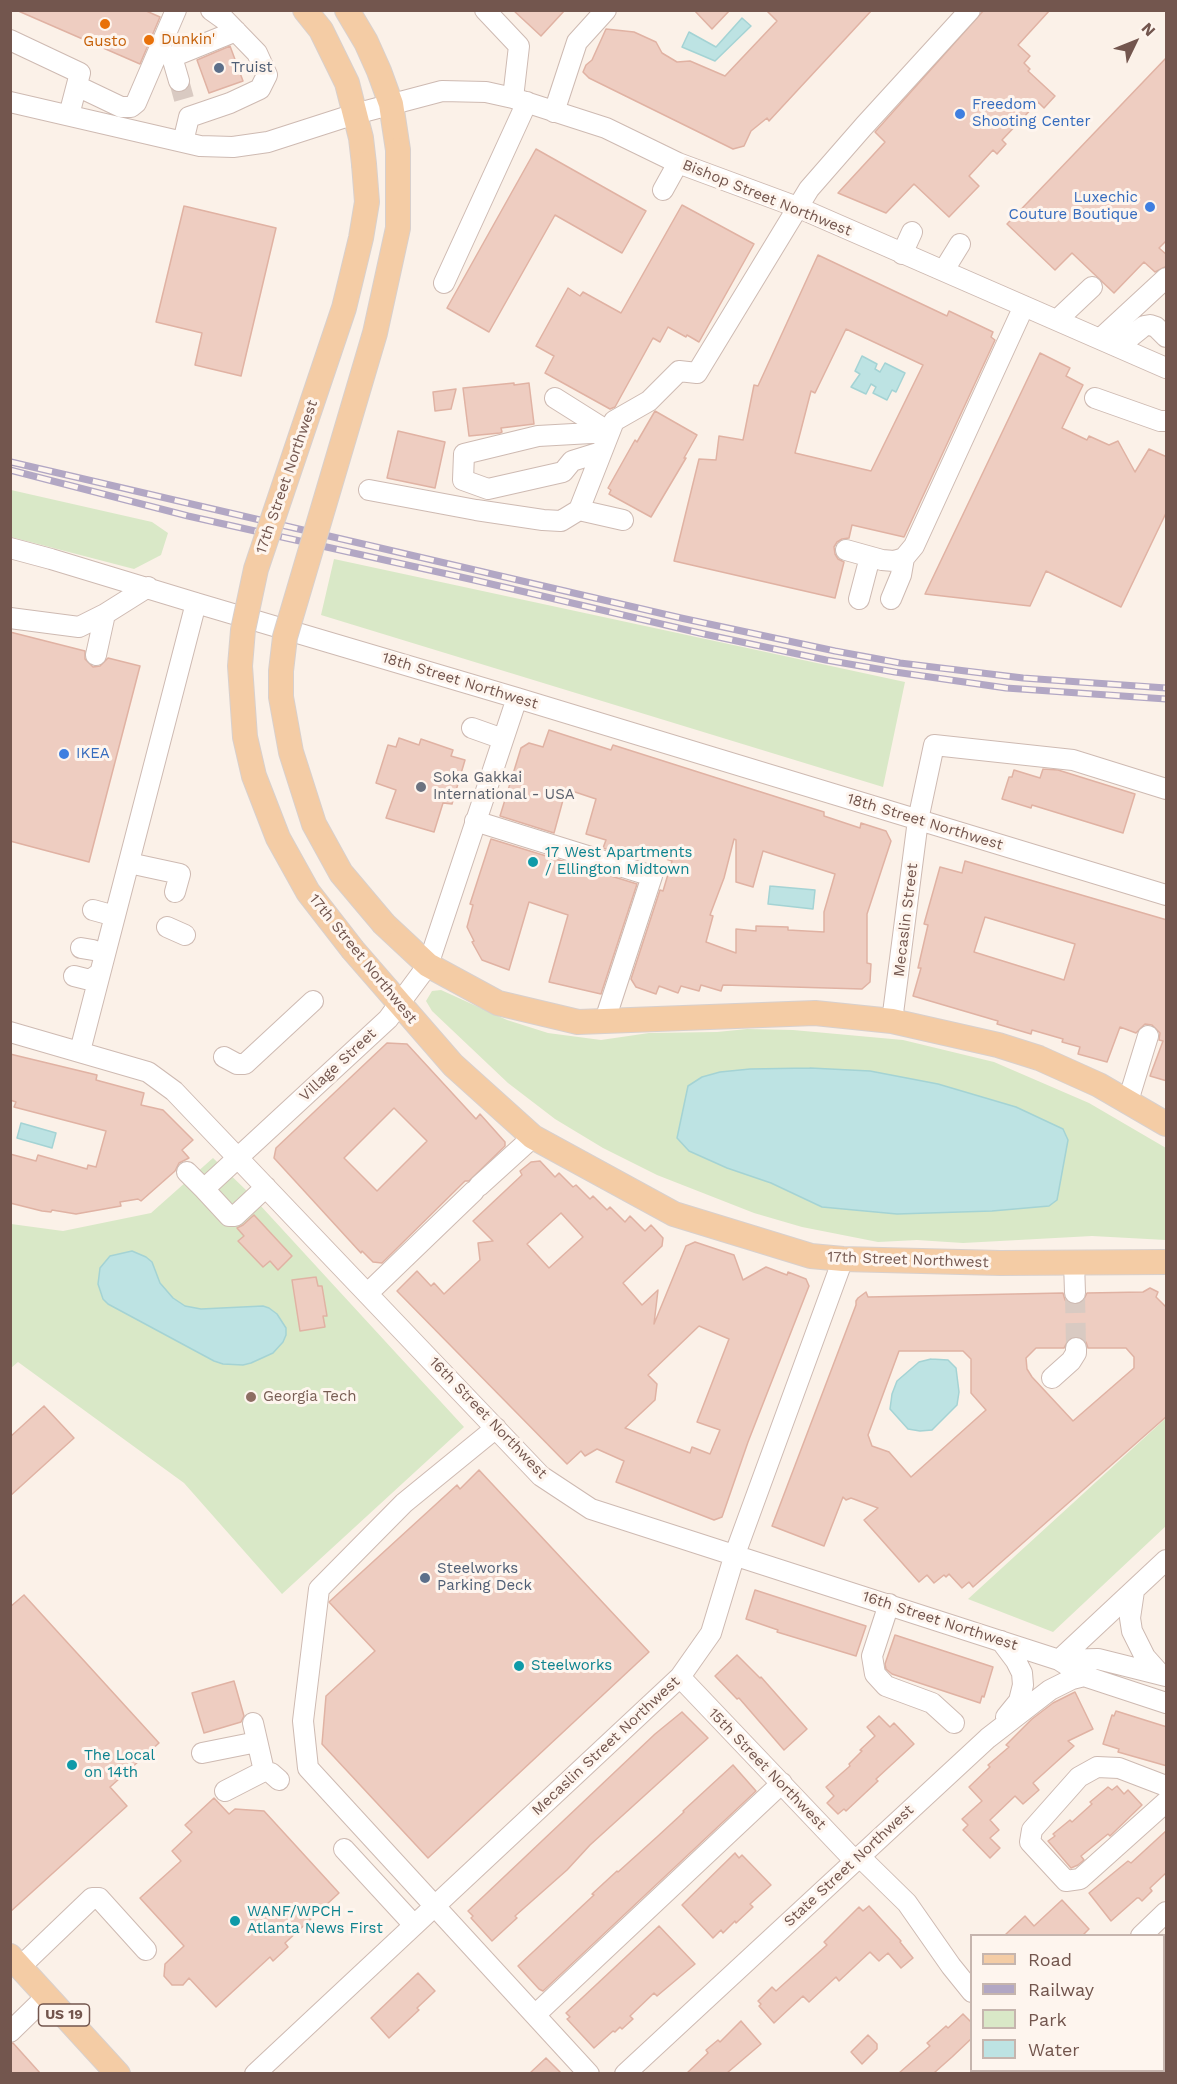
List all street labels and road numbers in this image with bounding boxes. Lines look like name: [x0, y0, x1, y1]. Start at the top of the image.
street label: Bishop Street Northwest: [680, 156, 854, 240]
street label: 17th Street Northwest: [252, 398, 322, 556]
street label: 18th Street Northwest: [380, 649, 540, 713]
street label: 18th Street Northwest: [845, 790, 1005, 854]
street label: Mecaslin Street: [890, 862, 922, 978]
street label: 17th Street Northwest: [305, 891, 421, 1027]
street label: Village Street: [296, 1025, 380, 1105]
street label: 17th Street Northwest: [827, 1248, 989, 1272]
street label: 16th Street Northwest: [425, 1353, 551, 1483]
street label: 16th Street Northwest: [860, 1587, 1020, 1655]
street label: Mecaslin Street Northwest: [528, 1673, 684, 1819]
street label: 15th Street Northwest: [704, 1705, 830, 1833]
street label: State Street Northwest: [780, 1801, 918, 1931]
road number: US 19: [38, 2004, 90, 2026]

